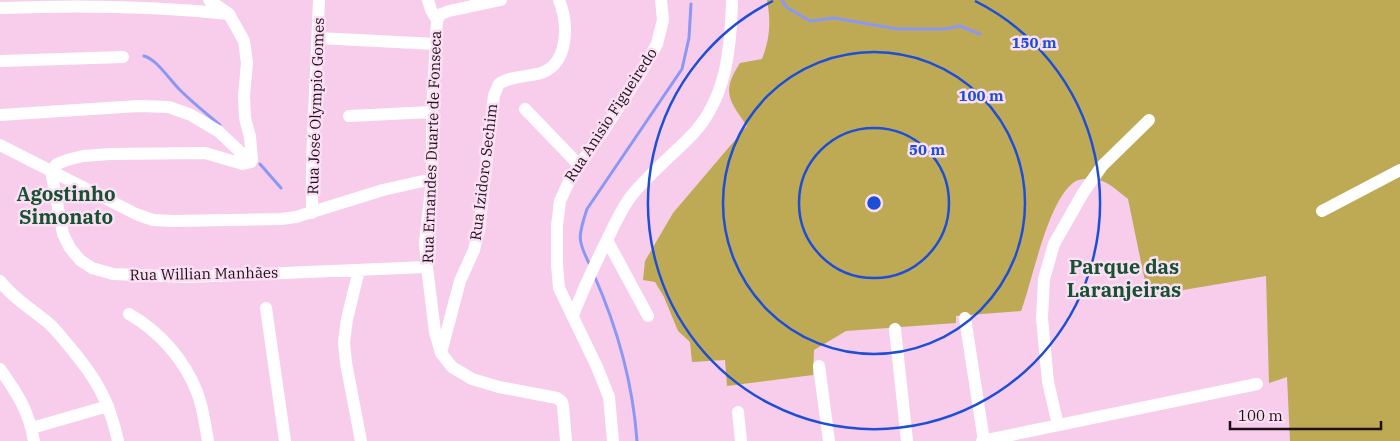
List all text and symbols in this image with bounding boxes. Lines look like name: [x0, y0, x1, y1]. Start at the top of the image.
street label: Rua José Olympio Gomes: [303, 17, 328, 195]
street label: Rua Ernandes Duarte de Fonseca: [418, 30, 445, 264]
text: 150 m: [1011, 33, 1057, 52]
street label: Rua Anisio Figueiredo: [560, 44, 661, 185]
text: 100 m: [958, 86, 1004, 105]
street label: Rua Izidoro Sechim: [466, 102, 501, 241]
text: 50 m: [909, 140, 945, 159]
district label: Agostinho Simonato: [16, 180, 116, 230]
centre of rings: [865, 194, 883, 212]
district label: Parque das Laranjeiras: [1067, 253, 1181, 303]
street label: Rua Willian Manhães: [129, 263, 279, 284]
scale bar: [1230, 398, 1381, 430]
text: 100 m: [1238, 406, 1283, 425]

